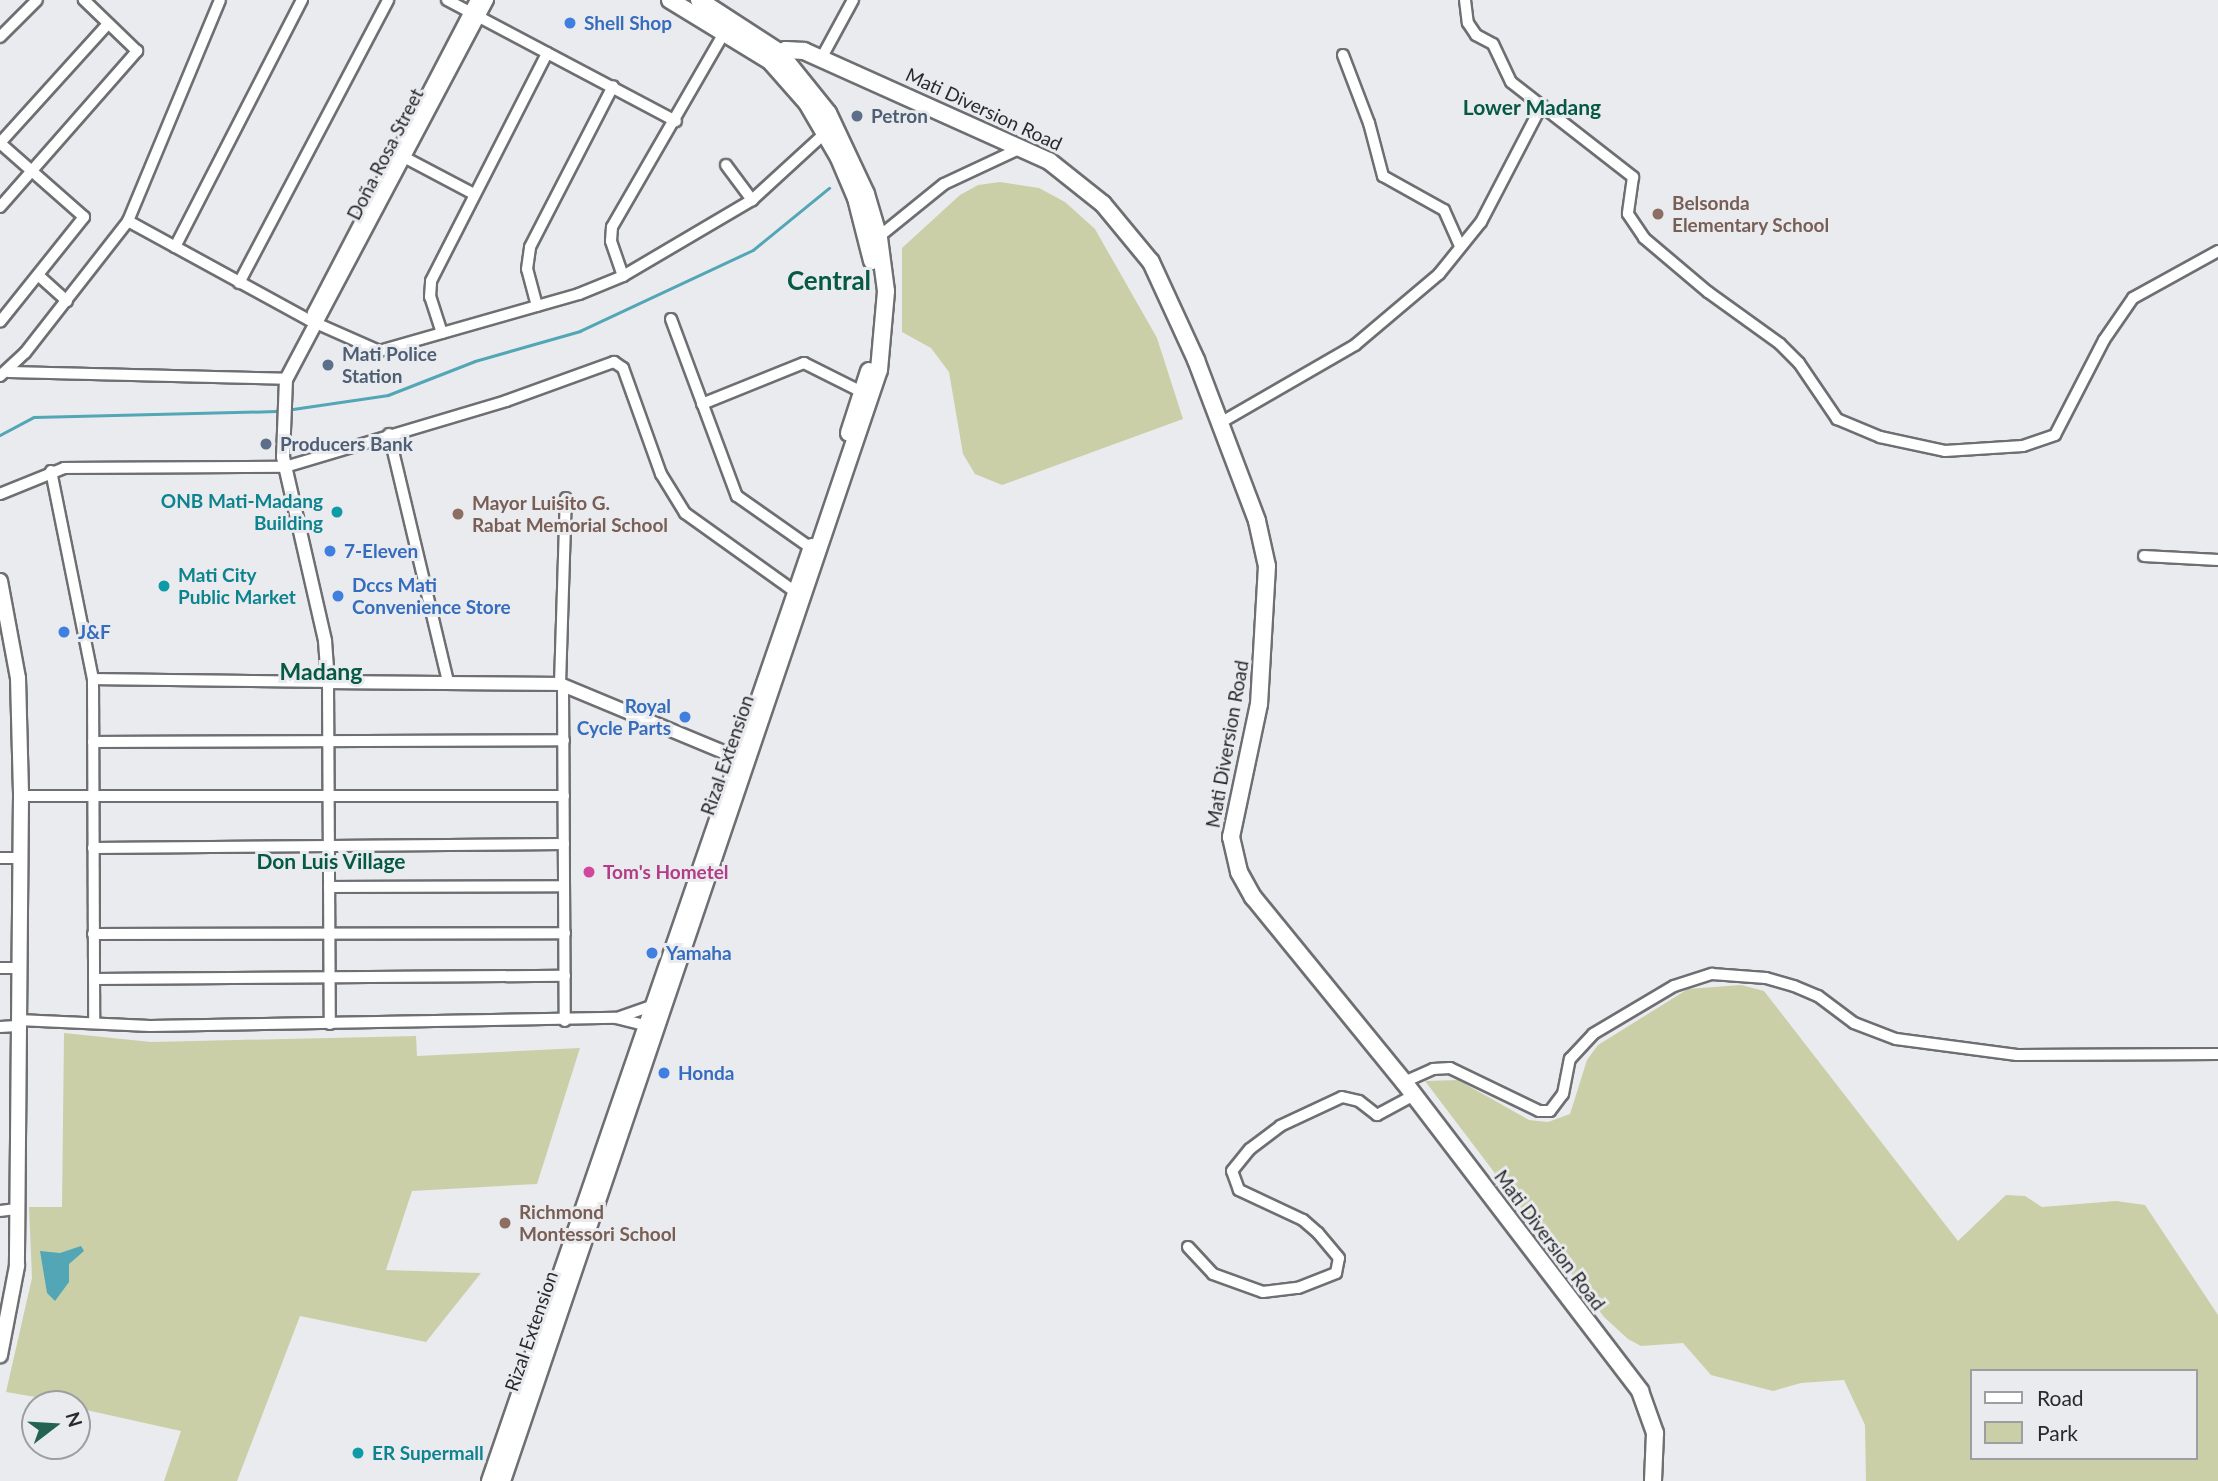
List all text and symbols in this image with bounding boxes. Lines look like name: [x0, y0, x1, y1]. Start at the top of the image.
place label: Shell Shop: [584, 12, 672, 34]
marker: Shell Shop: [562, 15, 578, 31]
street label: Mati Diversion Road: [902, 63, 1066, 155]
street label: Doña Rosa Street: [342, 84, 428, 224]
district label: Lower Madang: [1463, 94, 1601, 120]
place label: Petron: [871, 105, 928, 127]
marker: Petron: [849, 108, 865, 124]
place label: Belsonda Elementary School: [1672, 192, 1830, 236]
marker: Belsonda Elementary School: [1650, 206, 1666, 222]
district label: Central: [787, 265, 871, 297]
place label: Mati Police Station: [342, 343, 437, 387]
marker: Mati Police Station: [320, 357, 336, 373]
place label: Producers Bank: [280, 433, 413, 455]
marker: Producers Bank: [258, 436, 274, 452]
place label: ONB Mati-Madang Building: [161, 490, 323, 534]
place label: Mayor Luisito G. Rabat Memorial School: [472, 492, 668, 536]
marker: ONB Mati-Madang Building: [329, 504, 345, 520]
marker: Mayor Luisito G. Rabat Memorial School: [450, 506, 466, 522]
place label: 7-Eleven: [344, 540, 418, 562]
marker: 7-Eleven: [322, 543, 338, 559]
place label: Mati City Public Market: [178, 564, 296, 608]
place label: Dccs Mati Convenience Store: [352, 574, 511, 618]
marker: Mati City Public Market: [156, 578, 172, 594]
marker: Dccs Mati Convenience Store: [330, 588, 346, 604]
place label: J&F: [78, 621, 111, 643]
marker: J&F: [56, 624, 72, 640]
district label: Madang: [280, 657, 362, 685]
street label: Mati Diversion Road: [1201, 658, 1253, 830]
street label: Rizal Extension: [696, 692, 758, 818]
place label: Royal Cycle Parts: [577, 695, 671, 739]
marker: Royal Cycle Parts: [677, 709, 693, 725]
district label: Don Luis Village: [256, 848, 406, 874]
place label: Tom's Hometel: [603, 861, 728, 883]
marker: Tom's Hometel: [581, 864, 597, 880]
place label: Yamaha: [666, 942, 732, 964]
marker: Yamaha: [644, 945, 660, 961]
place label: Honda: [678, 1062, 734, 1084]
marker: Honda: [656, 1065, 672, 1081]
street label: Mati Diversion Road: [1490, 1165, 1610, 1315]
place label: Richmond Montessori School: [519, 1201, 676, 1245]
marker: Richmond Montessori School: [497, 1215, 513, 1231]
street label: Rizal Extension: [500, 1268, 562, 1394]
legend: [1969, 1369, 2197, 1460]
text: Road: [2037, 1385, 2084, 1410]
north arrow: [21, 1390, 91, 1460]
text: N: [62, 1409, 88, 1430]
text: Park: [2037, 1420, 2078, 1445]
place label: ER Supermall: [372, 1442, 484, 1464]
marker: ER Supermall: [350, 1445, 366, 1461]

